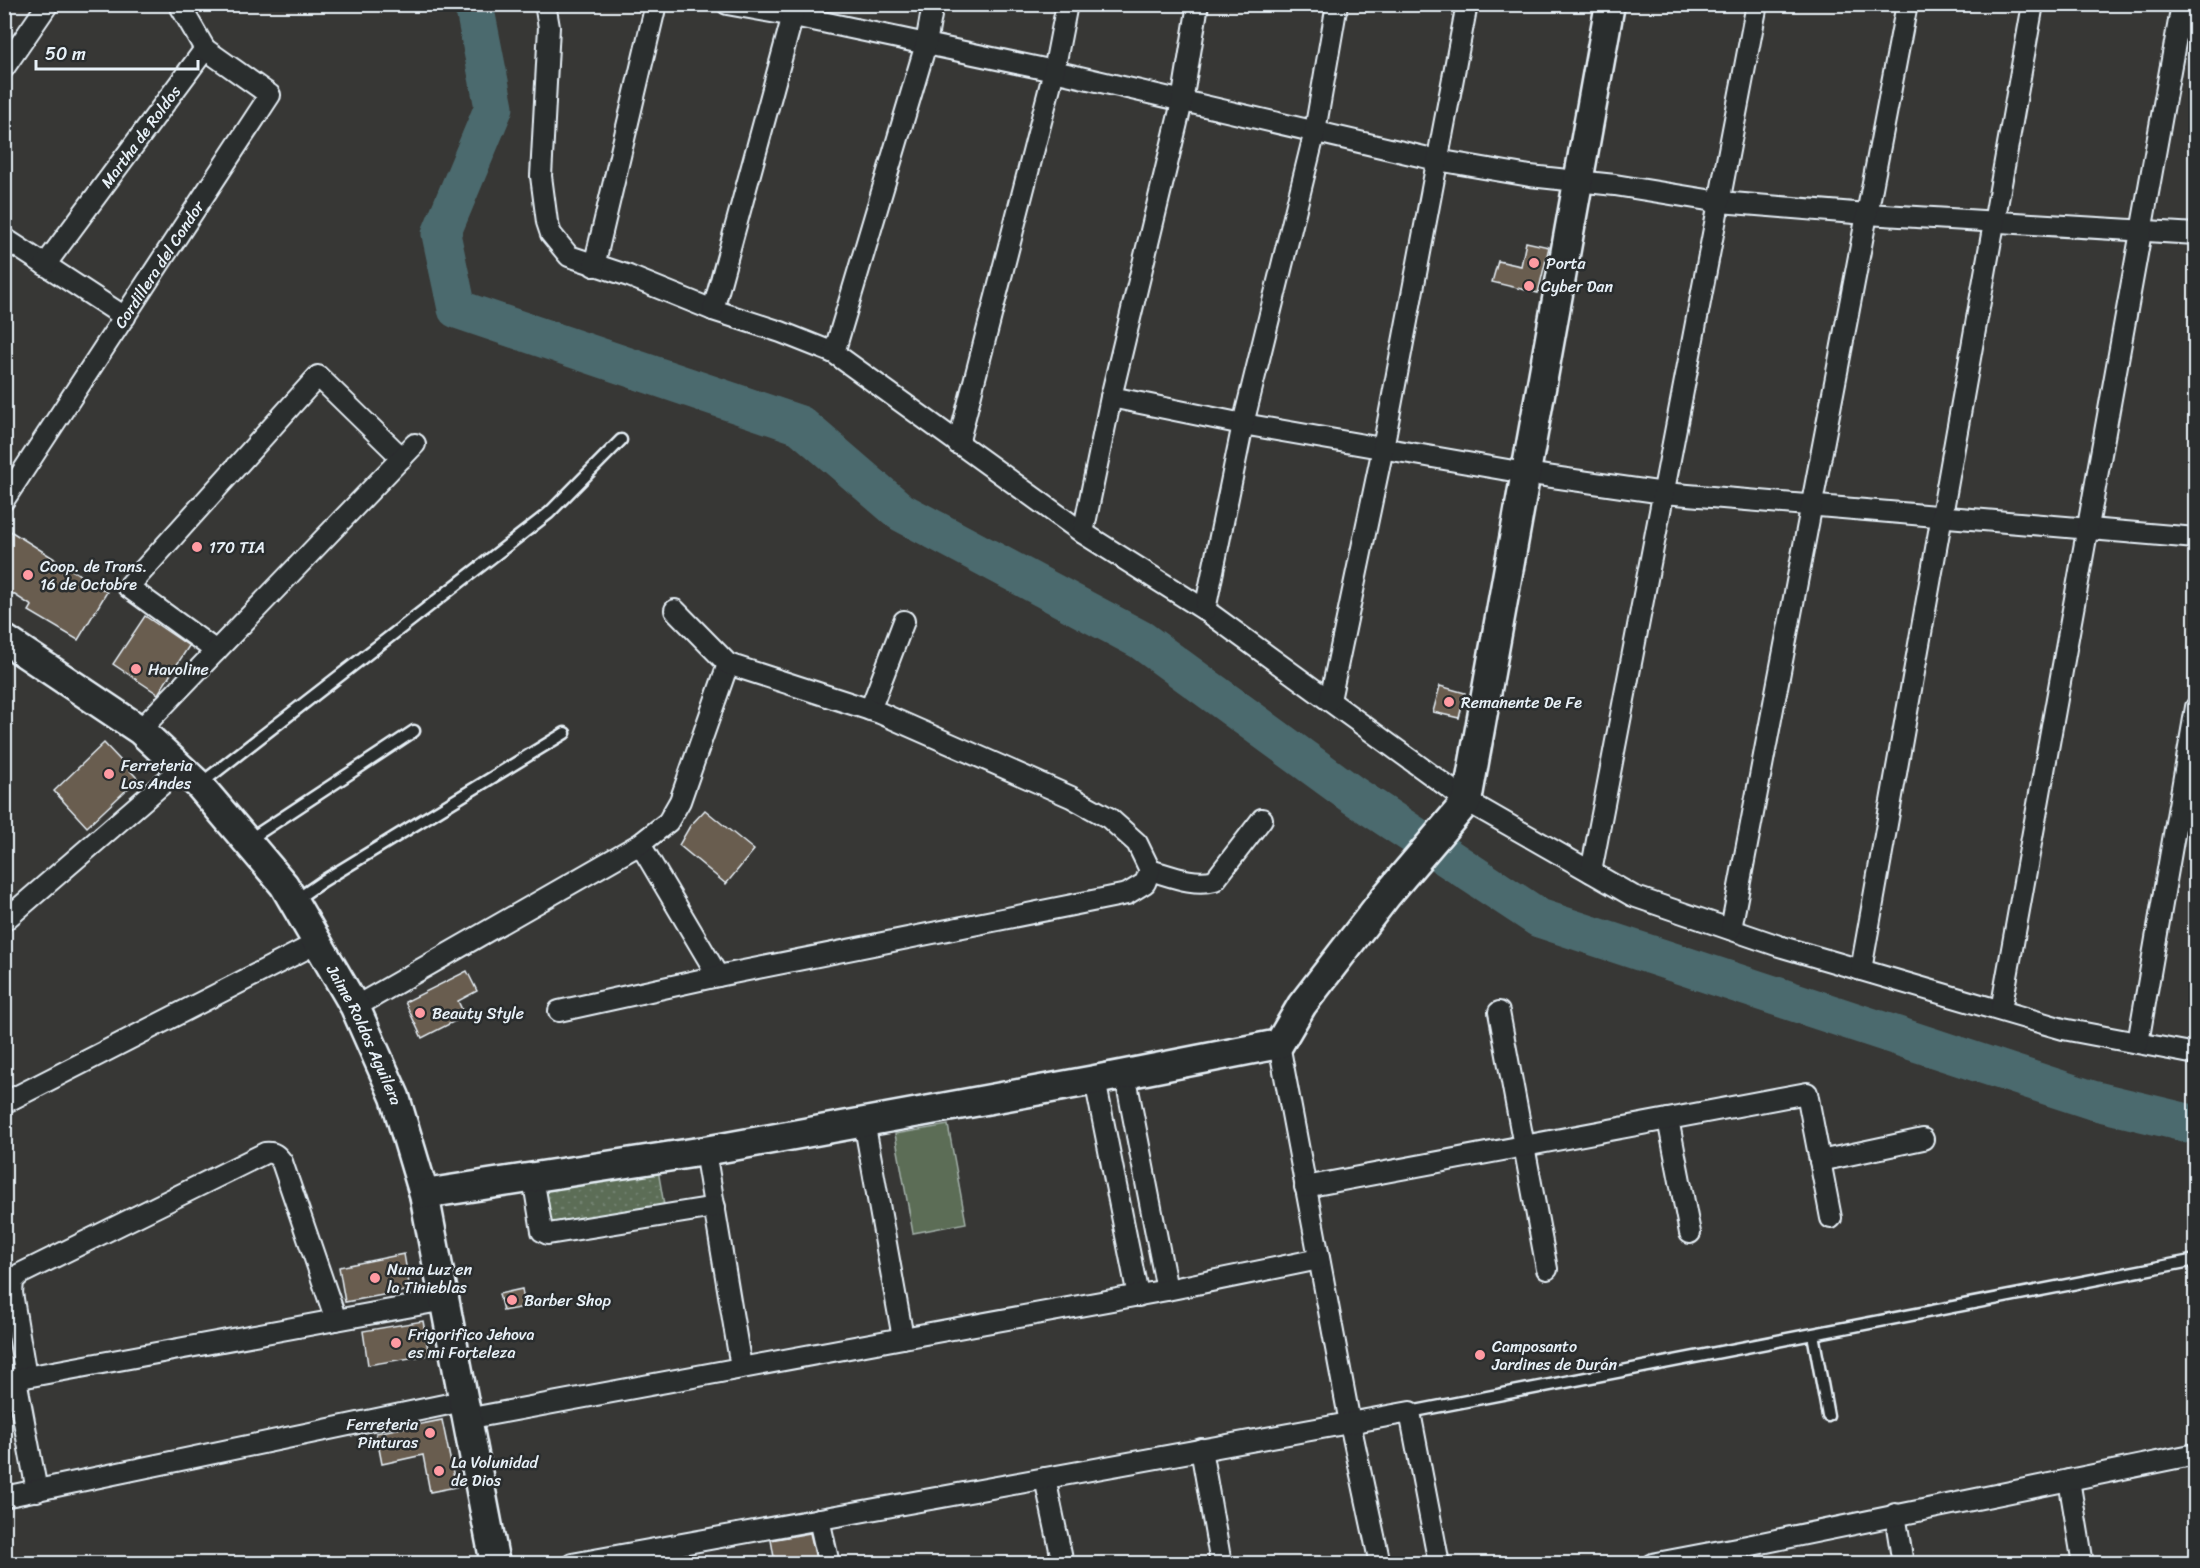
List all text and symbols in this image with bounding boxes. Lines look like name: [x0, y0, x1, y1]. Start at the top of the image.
scale bar: [36, 33, 198, 71]
text: 50 m: [45, 38, 86, 70]
street label: Martha de Roldos: [93, 79, 189, 194]
street label: Cordillera del Condor: [106, 193, 213, 334]
place label: Porta: [1546, 249, 1586, 278]
marker: Porta: [1527, 256, 1541, 270]
place label: Cyber Dan: [1541, 272, 1613, 301]
marker: Cyber Dan: [1522, 279, 1536, 293]
place label: 170 TIA: [209, 533, 265, 562]
marker: 170 TIA: [190, 540, 204, 554]
place label: Coop. de Trans. 16 de Octobre: [40, 552, 147, 599]
marker: Coop. de Trans. 16 de Octobre: [21, 568, 35, 582]
place label: Havoline: [148, 655, 209, 684]
marker: Havoline: [129, 662, 143, 676]
place label: Remanente De Fe: [1461, 688, 1582, 717]
marker: Remanente De Fe: [1442, 695, 1456, 709]
place label: Ferreteria Los Andes: [121, 751, 193, 798]
marker: Ferreteria Los Andes: [102, 767, 116, 781]
street label: Jaime Roldos Aguilera: [318, 958, 411, 1109]
place label: Beauty Style: [432, 999, 524, 1028]
marker: Beauty Style: [413, 1006, 427, 1020]
place label: Nuna Luz en la Tinieblas: [387, 1255, 472, 1302]
marker: Nuna Luz en la Tinieblas: [368, 1271, 382, 1285]
place label: Barber Shop: [524, 1286, 612, 1315]
marker: Barber Shop: [505, 1293, 519, 1307]
place label: Frigorifico Jehova es mi Forteleza: [408, 1320, 535, 1367]
place label: Camposanto Jardines de Durán: [1491, 1332, 1617, 1379]
marker: Frigorifico Jehova es mi Forteleza: [389, 1336, 403, 1350]
marker: Camposanto Jardines de Durán: [1473, 1348, 1487, 1362]
place label: Ferreteria Pinturas: [347, 1410, 419, 1457]
marker: Ferreteria Pinturas: [423, 1426, 437, 1440]
place label: La Volunidad de Dios: [451, 1448, 539, 1495]
marker: La Volunidad de Dios: [432, 1464, 446, 1478]

